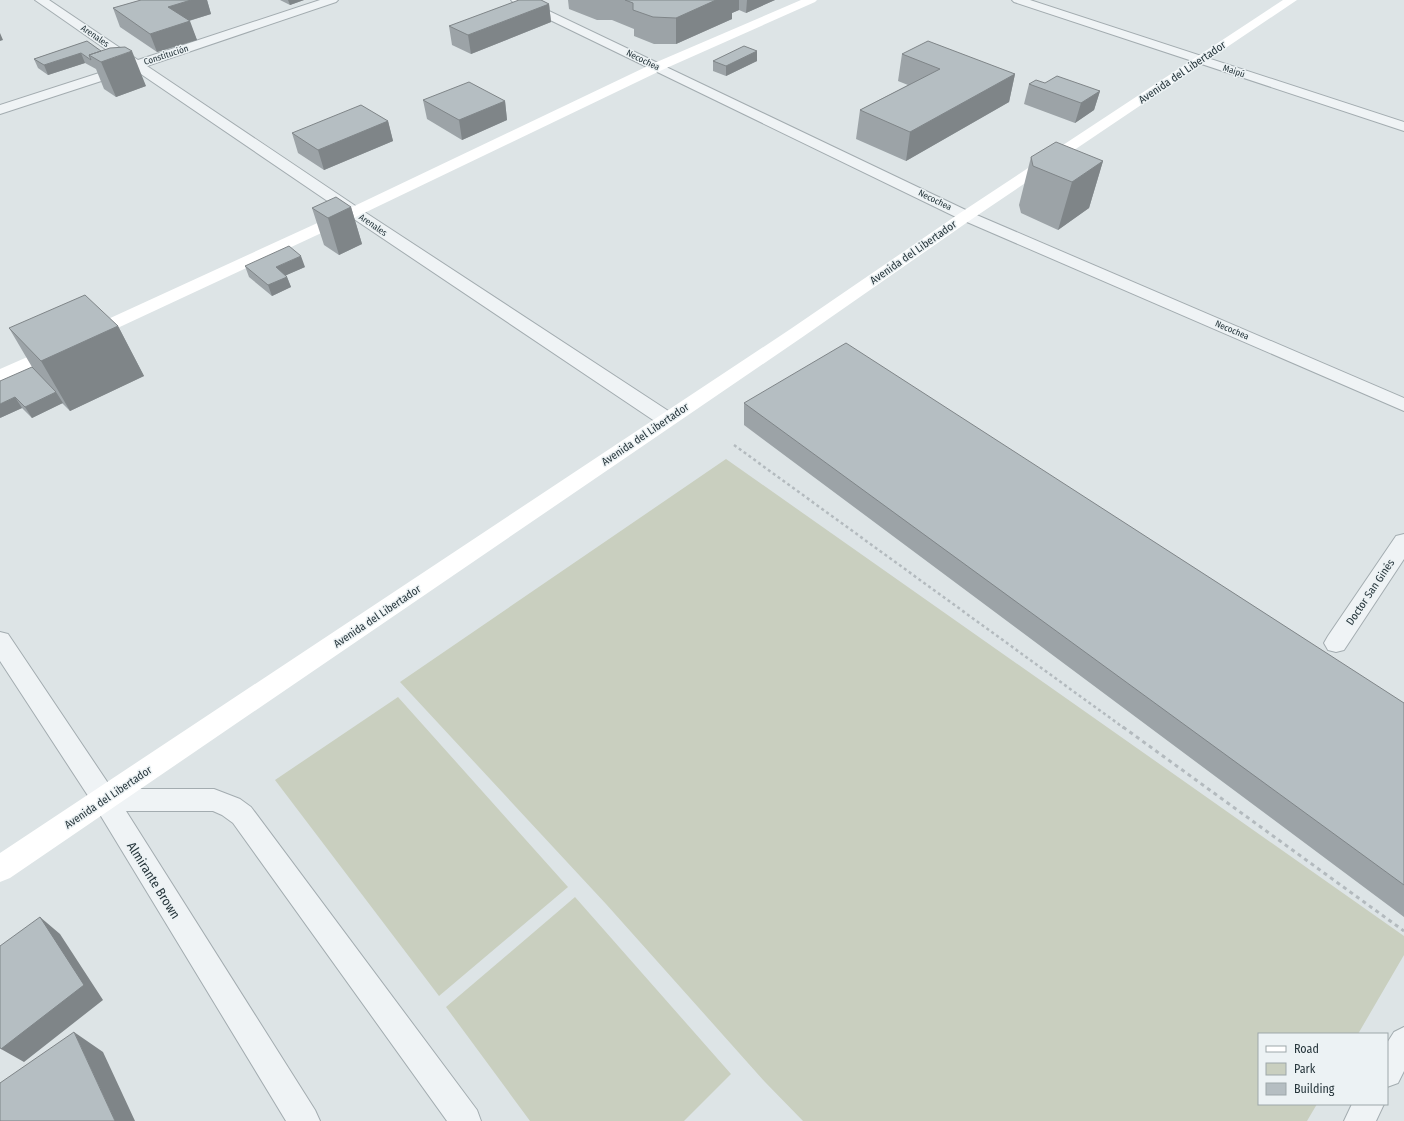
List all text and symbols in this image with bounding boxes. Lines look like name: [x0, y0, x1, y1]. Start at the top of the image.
street label: Arenales: [79, 23, 111, 49]
street label: Avenida del Libertador: [1136, 38, 1229, 106]
street label: Constitución: [142, 43, 190, 67]
street label: Necochea: [625, 48, 662, 73]
street label: Maipú: [1222, 63, 1246, 79]
street label: Necochea: [917, 188, 954, 213]
street label: Arenales: [357, 212, 389, 238]
street label: Avenida del Libertador: [868, 218, 959, 287]
street label: Necochea: [1214, 318, 1251, 342]
street label: Avenida del Libertador: [599, 400, 692, 468]
street label: Doctor San Ginés: [1344, 557, 1397, 628]
street label: Avenida del Libertador: [331, 582, 424, 650]
street label: Avenida del Libertador: [62, 763, 155, 831]
street label: Almirante Brown: [124, 839, 183, 922]
legend: [1258, 1033, 1388, 1105]
text: Road: [1294, 1042, 1319, 1056]
text: Park: [1294, 1062, 1316, 1076]
text: Building: [1294, 1082, 1335, 1096]

